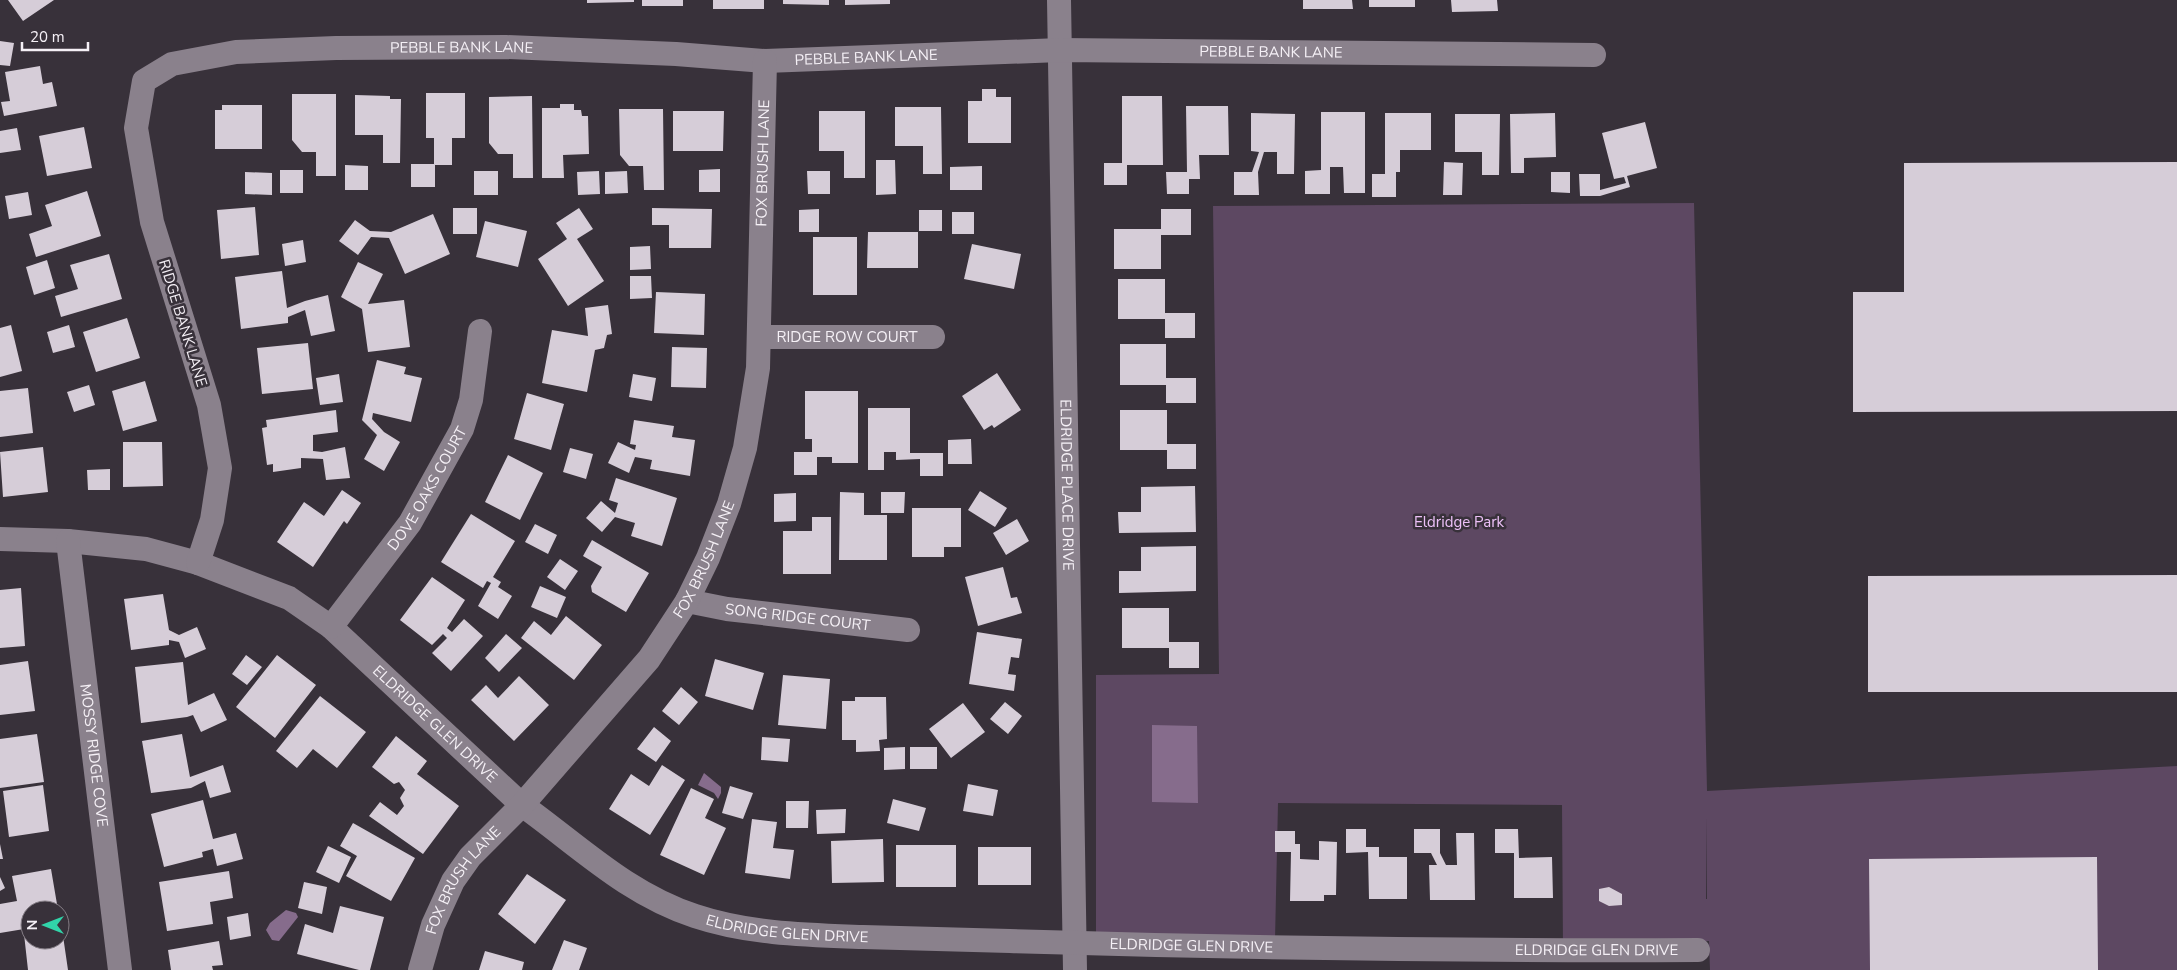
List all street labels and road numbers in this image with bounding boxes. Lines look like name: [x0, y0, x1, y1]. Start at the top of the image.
street label: PEBBLE BANK LANE: [390, 37, 534, 58]
street label: PEBBLE BANK LANE: [1199, 41, 1343, 63]
street label: PEBBLE BANK LANE: [794, 45, 938, 70]
street label: FOX BRUSH LANE: [751, 99, 774, 227]
street label: RIDGE BANK LANE: [154, 257, 212, 389]
street label: RIDGE ROW COURT: [776, 327, 918, 347]
street label: ELDRIDGE PLACE DRIVE: [1056, 399, 1078, 571]
street label: DOVE OAKS COURT: [383, 423, 471, 554]
street label: FOX BRUSH LANE: [669, 498, 739, 622]
street label: SONG RIDGE COURT: [724, 599, 871, 636]
street label: ELDRIDGE GLEN DRIVE: [368, 661, 502, 787]
street label: MOSSY RIDGE COVE: [75, 683, 113, 828]
street label: FOX BRUSH LANE: [421, 822, 505, 937]
street label: ELDRIDGE GLEN DRIVE: [704, 910, 869, 947]
street label: ELDRIDGE GLEN DRIVE: [1109, 934, 1273, 957]
street label: ELDRIDGE GLEN DRIVE: [1515, 940, 1678, 960]

